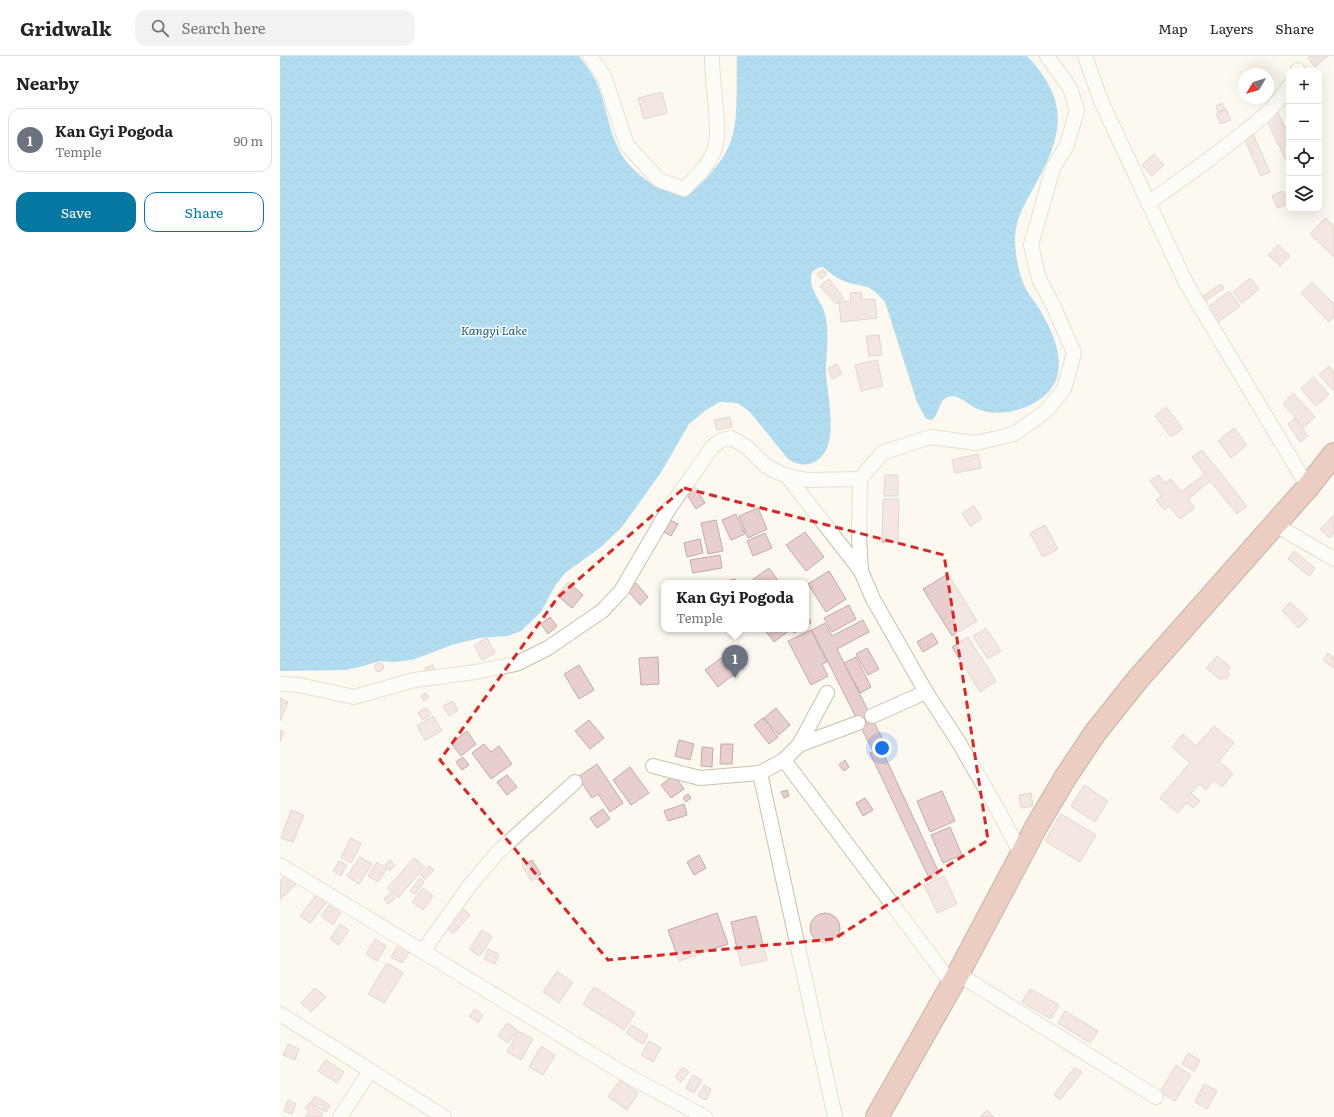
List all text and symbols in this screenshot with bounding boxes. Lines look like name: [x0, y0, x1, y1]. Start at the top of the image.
search box: [135, 10, 415, 46]
text: Gridwalk: [20, 14, 111, 42]
text: Search here: [181, 16, 266, 39]
icon: search: [149, 17, 171, 39]
text: Map: [1158, 18, 1188, 38]
text: Layers: [1210, 18, 1253, 38]
text: Share: [1275, 18, 1314, 38]
north arrow: [1238, 68, 1274, 104]
map controls: [1286, 68, 1322, 212]
button: +: [1286, 68, 1322, 104]
text: Nearby: [16, 70, 79, 95]
button: −: [1286, 104, 1322, 140]
text: Kan Gyi Pogoda: [55, 119, 173, 142]
text: 1: [27, 131, 33, 150]
text: 90 m: [233, 131, 263, 150]
button: locate: [1286, 140, 1322, 176]
text: Temple: [55, 142, 102, 161]
button: layers: [1286, 176, 1322, 212]
button: Save: [16, 192, 136, 232]
button: Share: [144, 192, 264, 232]
water label: Kangyi Lake: [461, 321, 528, 339]
popup: [661, 580, 809, 632]
text: Kan Gyi Pogoda: [676, 585, 794, 608]
text: Temple: [676, 608, 723, 627]
pin: 1: [722, 645, 748, 678]
your location: [872, 738, 892, 758]

